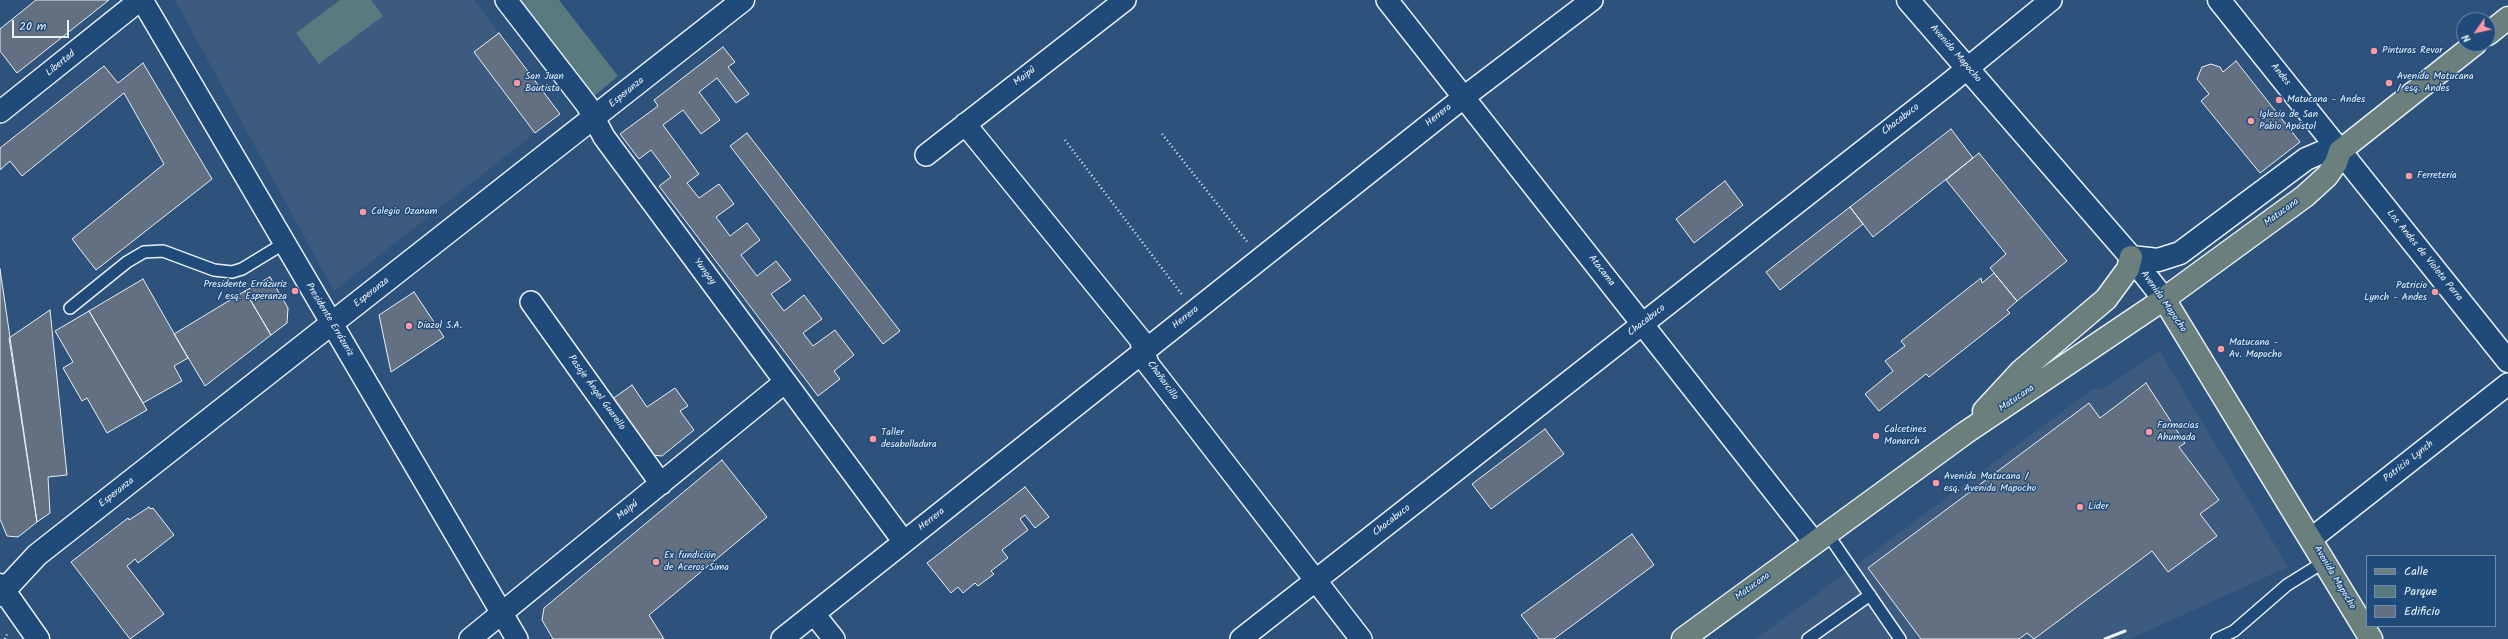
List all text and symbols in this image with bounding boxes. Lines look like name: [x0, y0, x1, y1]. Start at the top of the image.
scale bar: [14, 12, 71, 38]
north arrow: [2456, 12, 2496, 52]
text: 20 m: [19, 17, 46, 36]
street label: Avenida Mapocho: [1927, 23, 1983, 85]
text: N: [2457, 30, 2476, 46]
place label: Pinturas Revor: [2382, 45, 2442, 57]
marker: Pinturas Revor: [2369, 46, 2379, 56]
street label: Libertad: [44, 48, 78, 80]
street label: Andes: [2267, 61, 2293, 89]
street label: Maipú: [1012, 65, 1038, 89]
place label: San Juan Bautista: [525, 71, 564, 94]
place label: Avenida Matucana / esq. Andes: [2397, 71, 2474, 94]
street label: Esperanza: [607, 75, 647, 111]
marker: San Juan Bautista: [512, 78, 522, 88]
marker: Avenida Matucana / esq. Andes: [2384, 78, 2394, 88]
place label: Matucana - Andes: [2287, 94, 2365, 106]
marker: Matucana - Andes: [2274, 95, 2284, 105]
street label: Herrera: [1423, 102, 1455, 130]
street label: Chacabuco: [1880, 102, 1922, 138]
place label: Iglesia de San Pablo Apóstol: [2259, 109, 2318, 132]
marker: Iglesia de San Pablo Apóstol: [2246, 116, 2256, 126]
place label: Ferretería: [2417, 170, 2457, 182]
marker: Ferretería: [2404, 171, 2414, 181]
street label: Matucana: [2262, 196, 2302, 230]
place label: Colegio Ozanam: [371, 206, 437, 218]
marker: Colegio Ozanam: [358, 207, 368, 217]
street label: Los Andes de Violeta Parra: [2383, 208, 2465, 304]
street label: Atacama: [1585, 253, 1617, 289]
street label: Yungay: [690, 256, 718, 288]
street label: Avenida Mapocho: [2137, 269, 2189, 335]
street label: Esperanza: [352, 275, 392, 311]
place label: Presidente Errázuriz / esq. Esperanza: [203, 279, 287, 302]
place label: Patricio Lynch - Andes: [2364, 280, 2427, 304]
street label: Presidente Errázuriz: [302, 281, 356, 359]
marker: Presidente Errázuriz / esq. Esperanza: [290, 286, 300, 296]
marker: Patricio Lynch - Andes: [2430, 287, 2440, 297]
street label: Chacabuco: [1626, 303, 1668, 339]
street label: Herrera: [1170, 304, 1202, 332]
place label: Diazol S.A.: [417, 320, 462, 332]
marker: Diazol S.A.: [404, 321, 414, 331]
place label: Matucana - Av. Mapocho: [2229, 337, 2282, 360]
marker: Matucana - Av. Mapocho: [2216, 344, 2226, 354]
street label: Pasaje Ángel Guarello: [565, 353, 627, 433]
street label: Chañarcillo: [1144, 359, 1180, 403]
street label: Matucana: [1997, 383, 2037, 415]
place label: Farmacias Ahumada: [2157, 420, 2199, 444]
place label: Calcetines Monarch: [1884, 424, 1926, 448]
place label: Taller desabolladura: [881, 427, 937, 450]
marker: Farmacias Ahumada: [2144, 427, 2154, 437]
marker: Calcetines Monarch: [1871, 431, 1881, 441]
marker: Taller desabolladura: [868, 434, 878, 444]
street label: Patricio Lynch: [2382, 439, 2436, 485]
place label: Avenida Matucana / esq. Avenida Mapocho: [1944, 471, 2036, 494]
street label: Esperanza: [97, 475, 137, 511]
marker: Avenida Matucana / esq. Avenida Mapocho: [1931, 478, 1941, 488]
street label: Maipú: [615, 499, 641, 523]
place label: Lider: [2088, 501, 2109, 513]
marker: Lider: [2075, 502, 2085, 512]
street label: Chacabuco: [1371, 503, 1413, 539]
street label: Herrera: [916, 506, 948, 534]
street label: Avenida Mapocho: [2310, 544, 2358, 612]
place label: Ex fundición de Aceros Sima: [664, 550, 729, 574]
legend: [2366, 555, 2496, 627]
marker: Ex fundición de Aceros Sima: [651, 557, 661, 567]
text: Calle: [2404, 562, 2428, 581]
street label: Matucana: [1733, 570, 1773, 604]
text: Parque: [2404, 582, 2437, 601]
text: Edificio: [2404, 602, 2440, 621]

